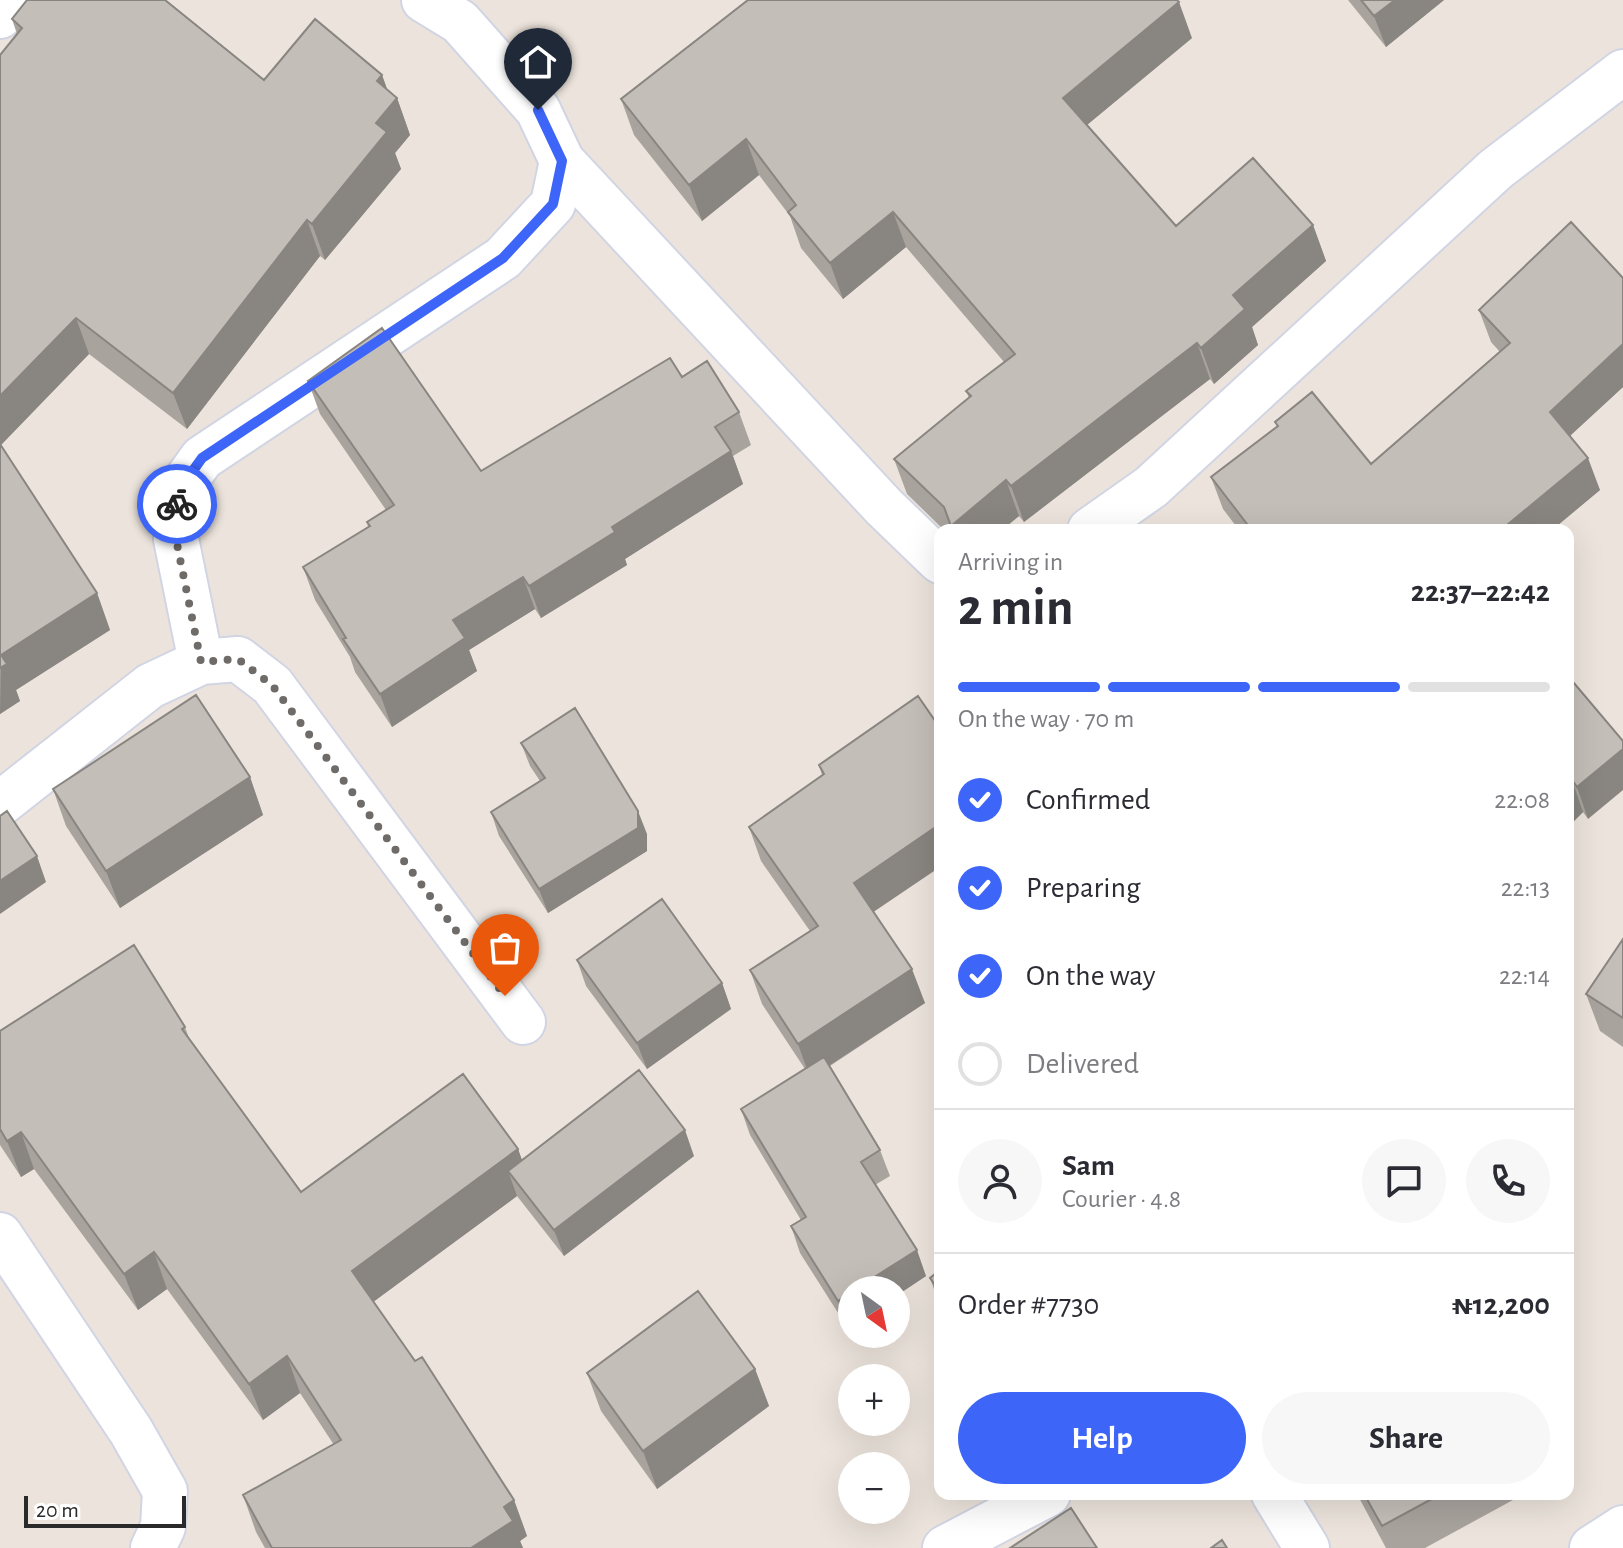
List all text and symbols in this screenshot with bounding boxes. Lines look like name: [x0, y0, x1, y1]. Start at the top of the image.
pin: [504, 28, 572, 110]
icon: home: [516, 40, 560, 84]
courier: [137, 464, 217, 544]
icon: bike: [155, 482, 199, 526]
text: Arriving in: [958, 549, 1063, 575]
text: 22:37–22:42: [1411, 577, 1550, 607]
text: 2 min: [958, 582, 1073, 634]
text: On the way · 70 m: [958, 706, 1134, 732]
icon: check: [958, 778, 1002, 822]
text: Confirmed: [1026, 785, 1150, 815]
text: 22:08: [1494, 787, 1550, 813]
icon: check: [958, 866, 1002, 910]
text: Preparing: [1026, 873, 1141, 903]
text: 22:13: [1501, 875, 1550, 901]
pin: [471, 914, 539, 996]
icon: bag: [483, 926, 527, 970]
icon: check: [958, 954, 1002, 998]
text: On the way: [1026, 961, 1155, 991]
text: 22:14: [1499, 963, 1550, 989]
text: Delivered: [1026, 1049, 1139, 1079]
button: person: [958, 1139, 1042, 1223]
button: chat: [1362, 1139, 1446, 1223]
button: phone: [1466, 1139, 1550, 1223]
text: Sam: [1062, 1151, 1115, 1181]
text: Courier · 4.8: [1062, 1186, 1181, 1212]
north arrow: [838, 1276, 910, 1348]
map controls: [838, 1276, 910, 1524]
text: Order #7730: [958, 1290, 1099, 1320]
text: ₦12,200: [1452, 1290, 1550, 1320]
button: +: [838, 1364, 910, 1436]
button: Help: [958, 1392, 1246, 1484]
button: Share: [1262, 1392, 1550, 1484]
button: −: [838, 1452, 910, 1524]
scale bar: [24, 1492, 186, 1528]
text: 20 m: [36, 1499, 79, 1521]

